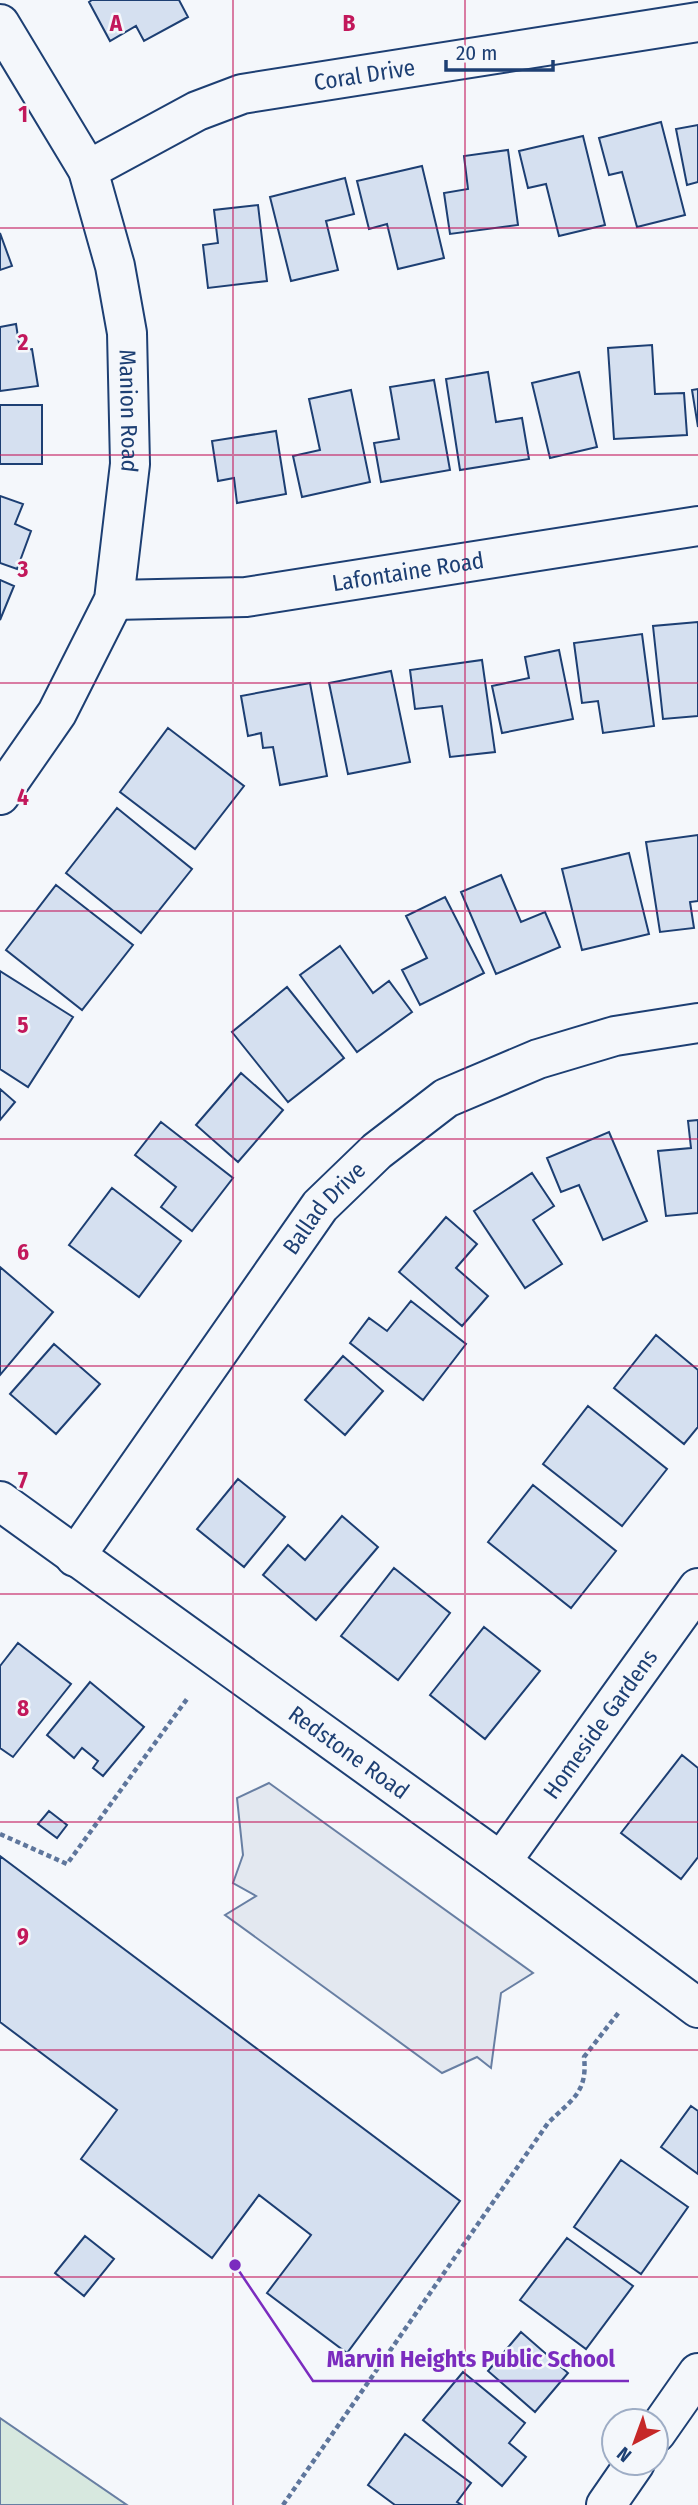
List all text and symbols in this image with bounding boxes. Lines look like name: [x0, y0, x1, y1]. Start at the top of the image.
text: A: [109, 9, 123, 37]
text: B: [343, 9, 356, 37]
scale bar: [446, 28, 553, 72]
text: 20 m: [456, 40, 497, 66]
street label: Coral Drive: [312, 53, 417, 96]
text: 1: [18, 100, 28, 128]
text: 2: [17, 328, 29, 356]
street label: Manion Road: [113, 349, 144, 474]
street label: Lafontaine Road: [330, 546, 486, 597]
text: 3: [17, 555, 29, 583]
text: 4: [17, 783, 29, 811]
text: 5: [17, 1011, 29, 1039]
street label: Ballad Drive: [277, 1156, 371, 1260]
text: 6: [17, 1238, 29, 1266]
text: 7: [18, 1466, 28, 1494]
street label: Homeside Gardens: [537, 1644, 663, 1804]
text: 8: [17, 1694, 29, 1722]
street label: Redstone Road: [283, 1700, 415, 1805]
text: 9: [17, 1922, 29, 1950]
callout: Marvin Heights Public School: [313, 2336, 629, 2381]
text: Marvin Heights Public School: [327, 2345, 616, 2373]
north arrow: [600, 2407, 670, 2477]
text: N: [612, 2442, 636, 2467]

